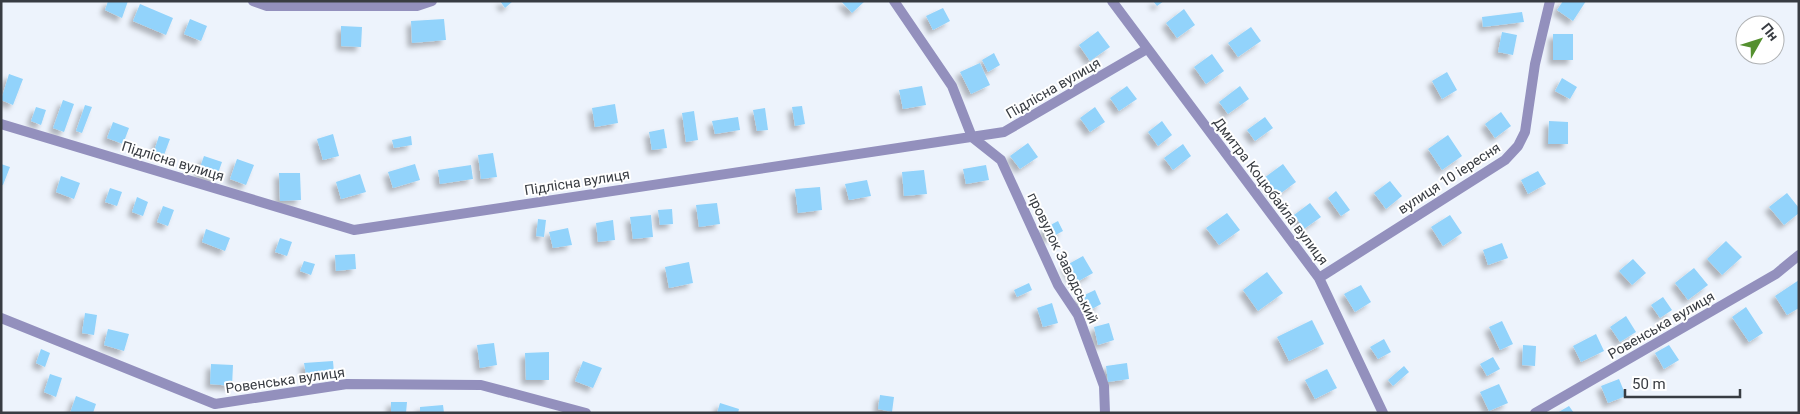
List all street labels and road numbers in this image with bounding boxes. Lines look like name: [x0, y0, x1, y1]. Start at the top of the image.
street label: Підлісна вулиця: [1003, 54, 1103, 122]
street label: Дмитра Коцюбайла вулиця: [1210, 114, 1332, 268]
street label: Підлісна вулиця: [120, 138, 226, 184]
street label: вулиця 10 іересня: [1395, 139, 1503, 217]
street label: Підлісна вулиця: [523, 166, 631, 198]
street label: провулок Заводський: [1024, 190, 1102, 326]
street label: Ровенська вулиця: [1605, 288, 1717, 362]
street label: Ровенська вулиця: [224, 364, 346, 396]

